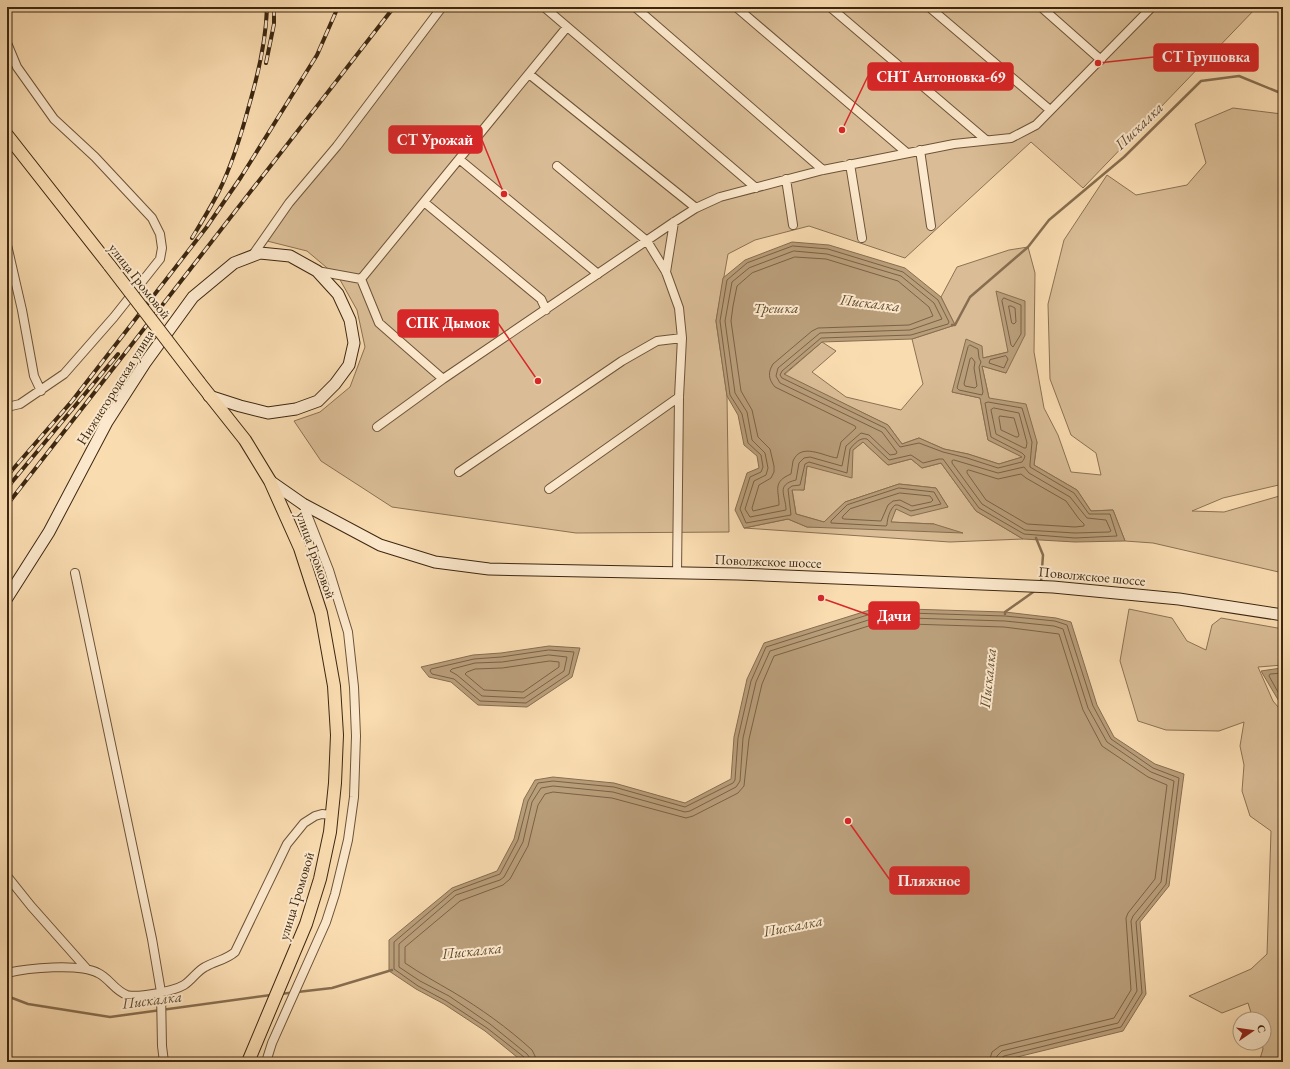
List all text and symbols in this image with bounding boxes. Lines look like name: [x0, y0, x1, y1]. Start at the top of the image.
callout: СТ Грушовка: [1154, 44, 1258, 71]
text: СТ Грушовка: [1162, 47, 1250, 66]
callout: СНТ Антоновка-69: [868, 63, 1013, 90]
text: СНТ Антоновка-69: [876, 67, 1006, 86]
water label: Пискалка: [1110, 98, 1167, 154]
callout: СТ Урожай: [389, 126, 482, 153]
text: СТ Урожай: [397, 130, 473, 149]
street label: улица Громовой: [105, 239, 176, 323]
water label: Пискалка: [838, 289, 901, 316]
water label: Трешка: [753, 298, 799, 317]
callout: СПК Дымок: [398, 310, 498, 337]
text: СПК Дымок: [406, 313, 491, 332]
street label: Нижнегородская улица: [72, 326, 158, 448]
street label: улица Громовой: [292, 509, 340, 602]
street label: Поволжское шоссе: [714, 550, 822, 572]
street label: Поволжское шоссе: [1038, 562, 1147, 590]
callout: Дачи: [869, 602, 919, 629]
text: Дачи: [877, 606, 911, 625]
water label: Пискалка: [975, 647, 1000, 710]
street label: улица Громовой: [274, 849, 318, 942]
callout: Пляжное: [890, 867, 969, 894]
text: Пляжное: [898, 871, 960, 890]
water label: Пискалка: [761, 910, 824, 941]
water label: Пискалка: [440, 938, 503, 963]
water label: Пискалка: [120, 986, 183, 1013]
north arrow: [1232, 1011, 1272, 1051]
text: С: [1254, 1023, 1269, 1034]

